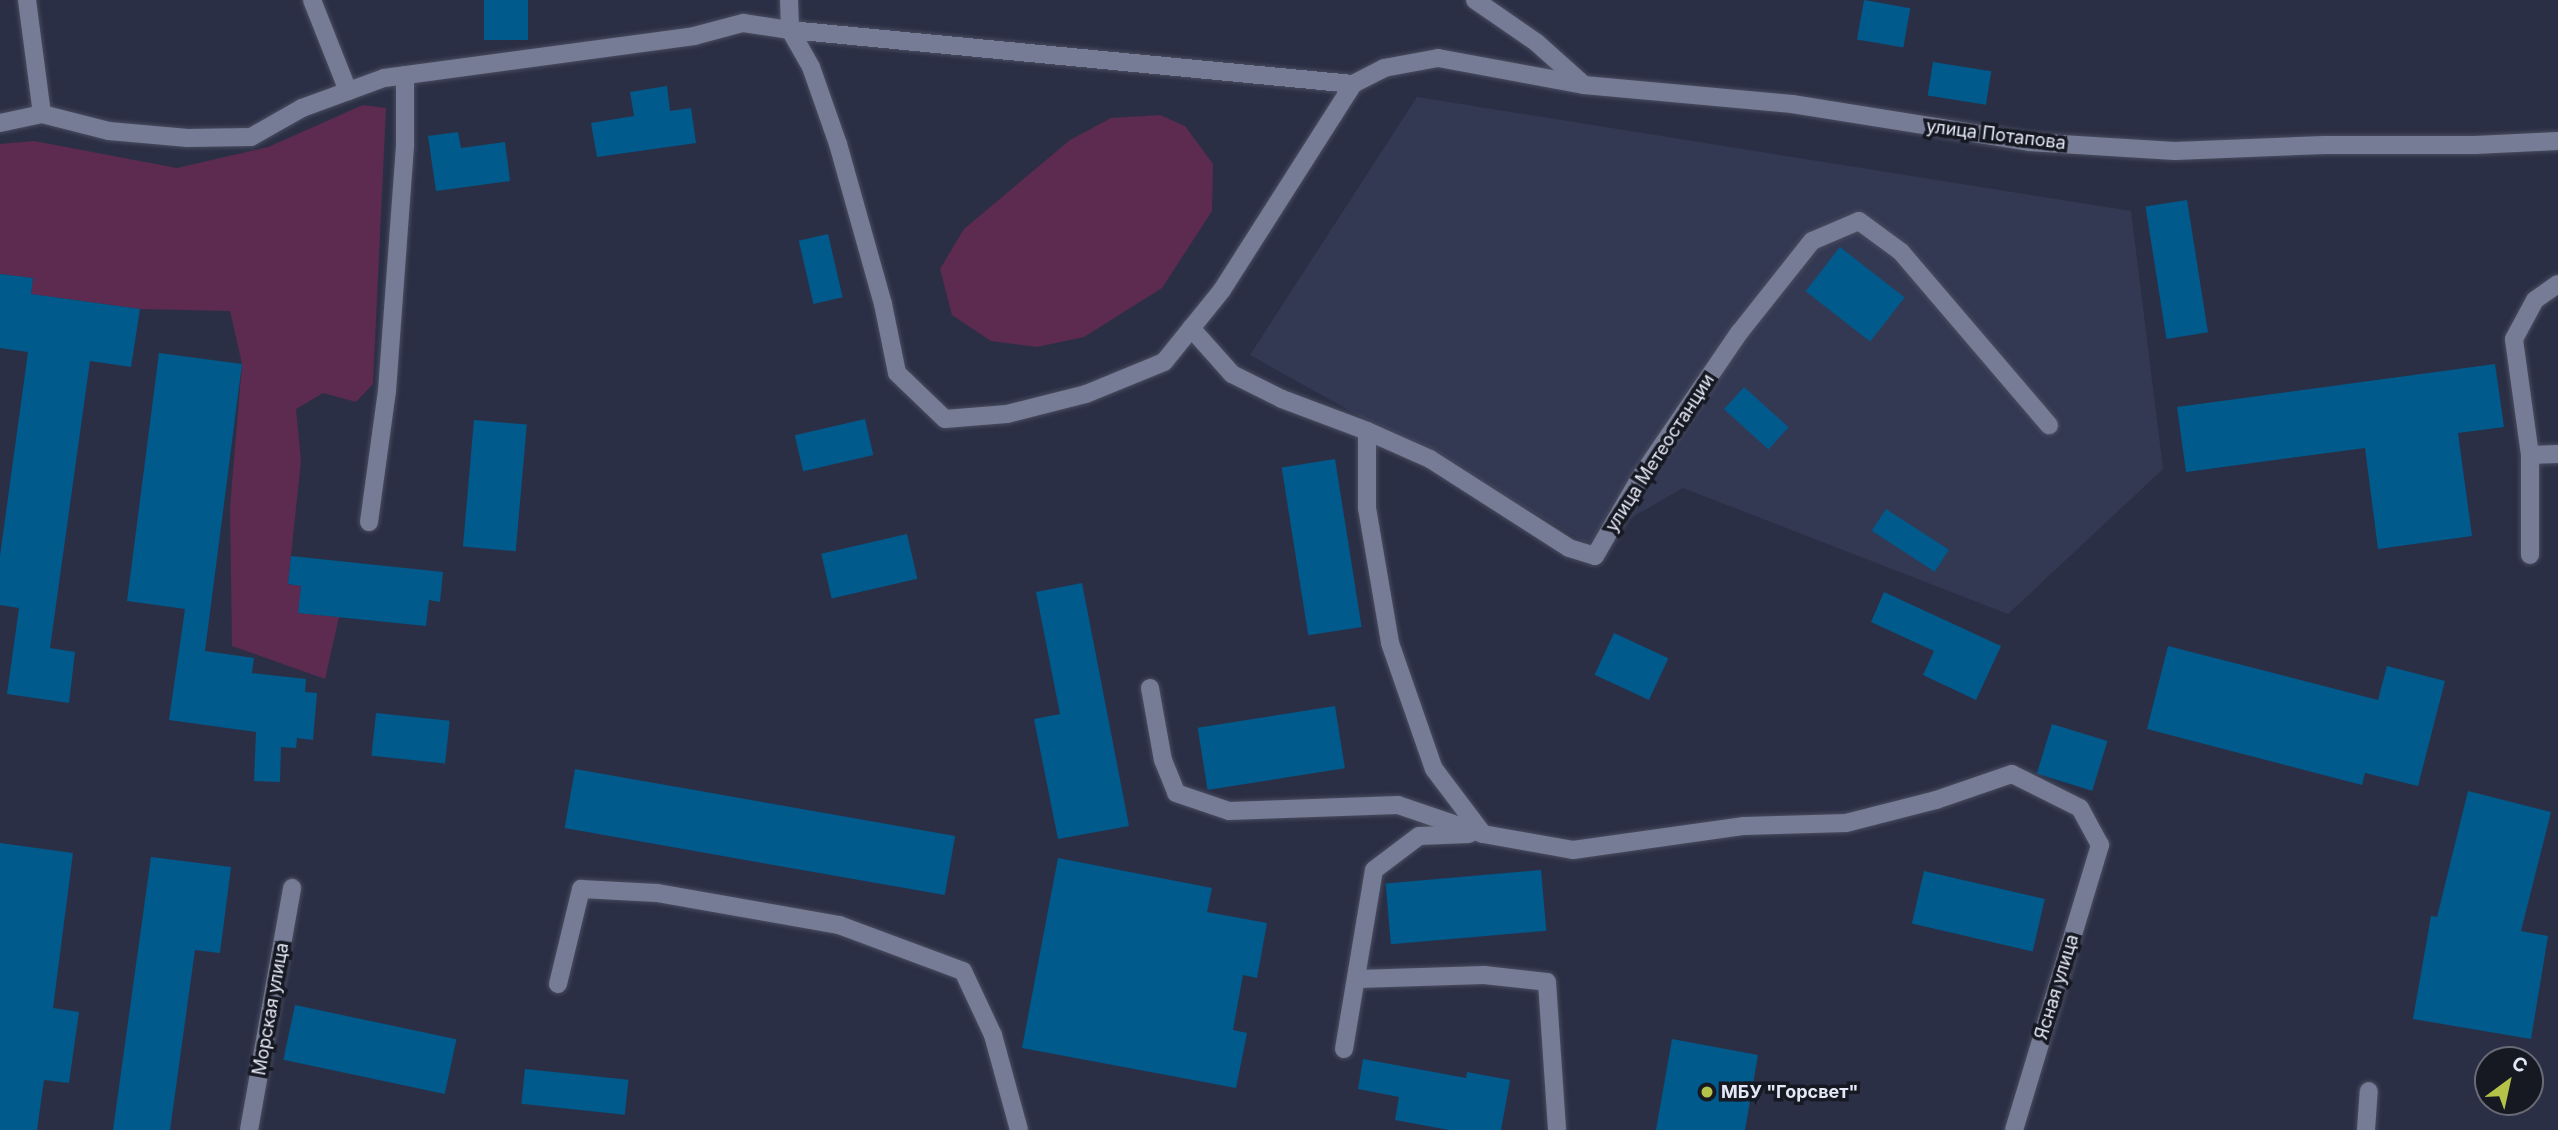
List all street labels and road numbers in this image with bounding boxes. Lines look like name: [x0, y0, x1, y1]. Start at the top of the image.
street label: улица Потапова: [1925, 116, 2067, 154]
street label: улица Метеостанции: [1601, 370, 1719, 536]
street label: Ясная улица: [2031, 932, 2083, 1042]
street label: Морская улица: [249, 941, 293, 1077]

